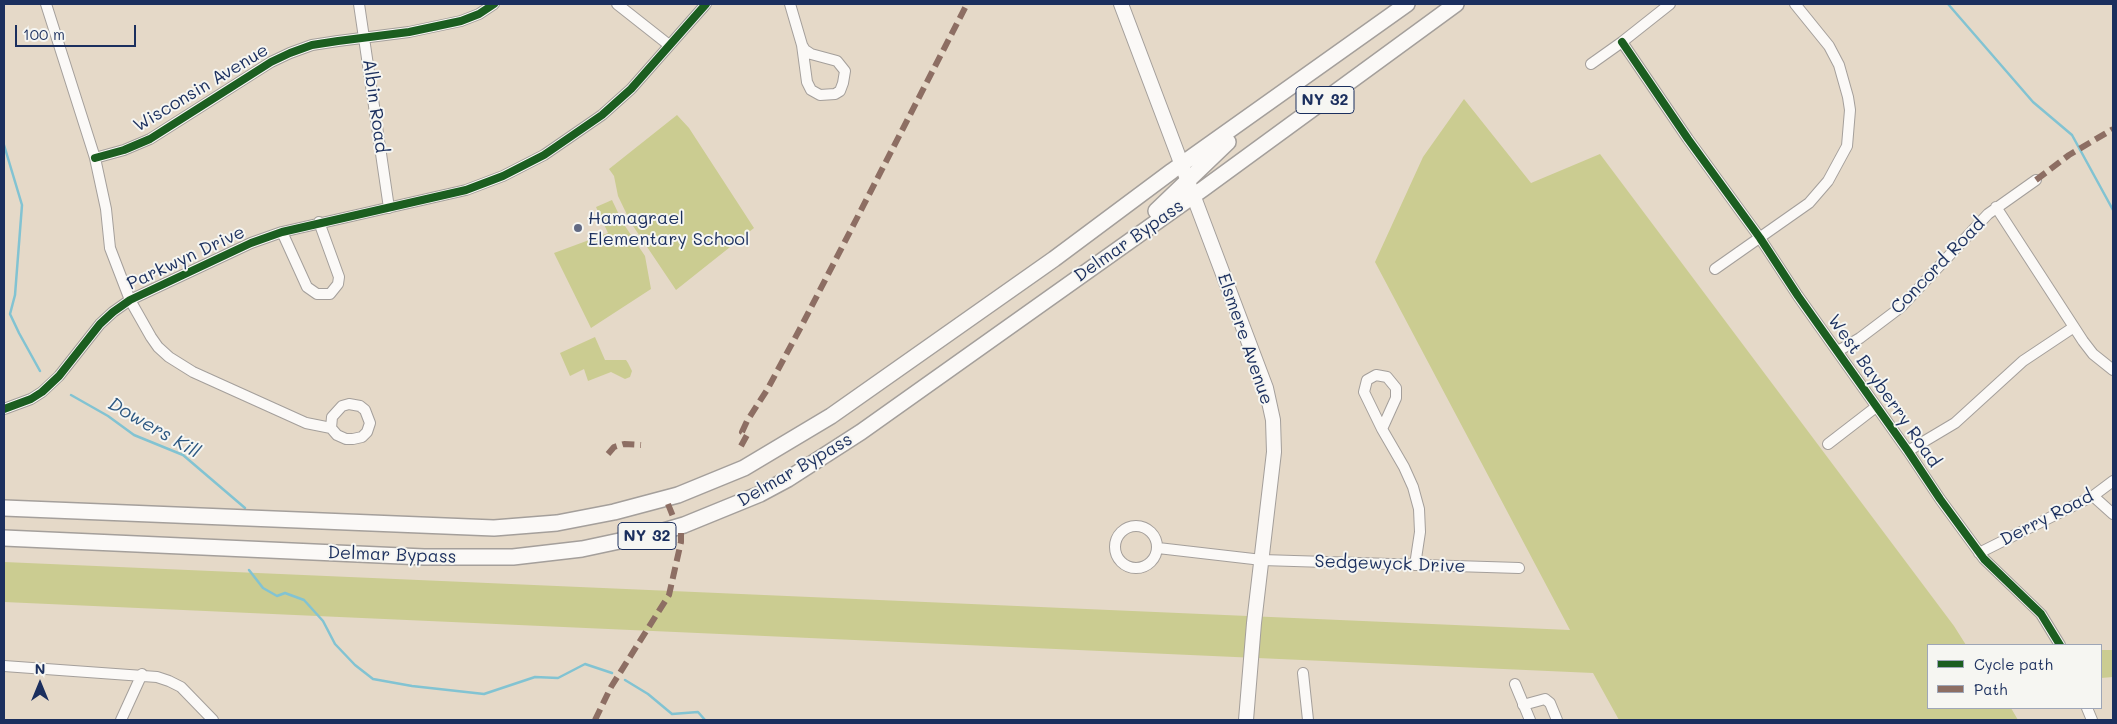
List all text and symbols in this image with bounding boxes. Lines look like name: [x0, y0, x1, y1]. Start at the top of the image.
scale bar: [18, 15, 139, 47]
text: 100 m: [23, 24, 65, 44]
street label: Wisconsin Avenue: [130, 39, 272, 137]
street label: Albin Road: [358, 58, 392, 154]
road number: NY 32: [1296, 86, 1354, 114]
street label: Delmar Bypass: [1070, 195, 1188, 287]
place label: Hamagrael Elementary School: [588, 207, 749, 250]
street label: Concord Road: [1887, 213, 1989, 319]
street label: Parkwyn Drive: [124, 221, 248, 295]
marker: Hamagrael Elementary School: [572, 222, 584, 234]
street label: Elsmere Avenue: [1212, 271, 1278, 407]
street label: West Bayberry Road: [1823, 310, 1945, 472]
water label: Dowers Kill: [104, 392, 204, 464]
street label: Delmar Bypass: [734, 428, 856, 512]
street label: Derry Road: [1997, 485, 2097, 551]
road number: NY 32: [618, 522, 676, 550]
street label: Delmar Bypass: [327, 542, 457, 568]
street label: Sedgewyck Drive: [1314, 551, 1466, 577]
legend: [1927, 644, 2102, 709]
text: Cycle path: [1974, 654, 2053, 674]
north arrow: [15, 659, 65, 709]
text: N: [35, 659, 45, 678]
text: Path: [1974, 679, 2008, 699]

